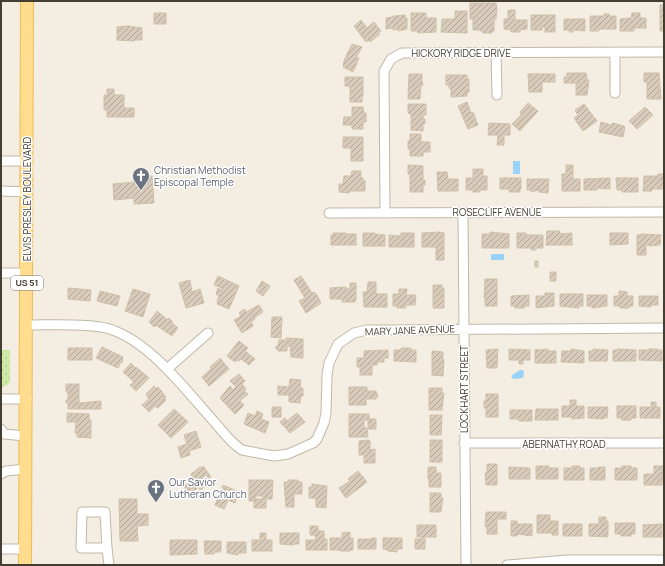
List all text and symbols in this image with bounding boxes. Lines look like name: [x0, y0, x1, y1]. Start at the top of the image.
street label: HICKORY RIDGE DRIVE: [411, 46, 511, 60]
street label: ELVIS PRESLEY BOULEVARD: [20, 137, 34, 261]
place label: Christian Methodist Episcopal Temple: [154, 163, 246, 189]
church icon: Christian Methodist Episcopal Temple: [131, 166, 151, 191]
street label: ROSECLIFF AVENUE: [453, 205, 542, 219]
road number: US 51: [11, 276, 43, 290]
street label: MARY JANE AVENUE: [365, 321, 456, 339]
street label: LOCKHART STREET: [457, 345, 471, 433]
street label: ABERNATHY ROAD: [522, 437, 606, 451]
place label: Our Savior Lutheran Church: [169, 475, 247, 501]
church icon: Our Savior Lutheran Church: [146, 478, 166, 503]

